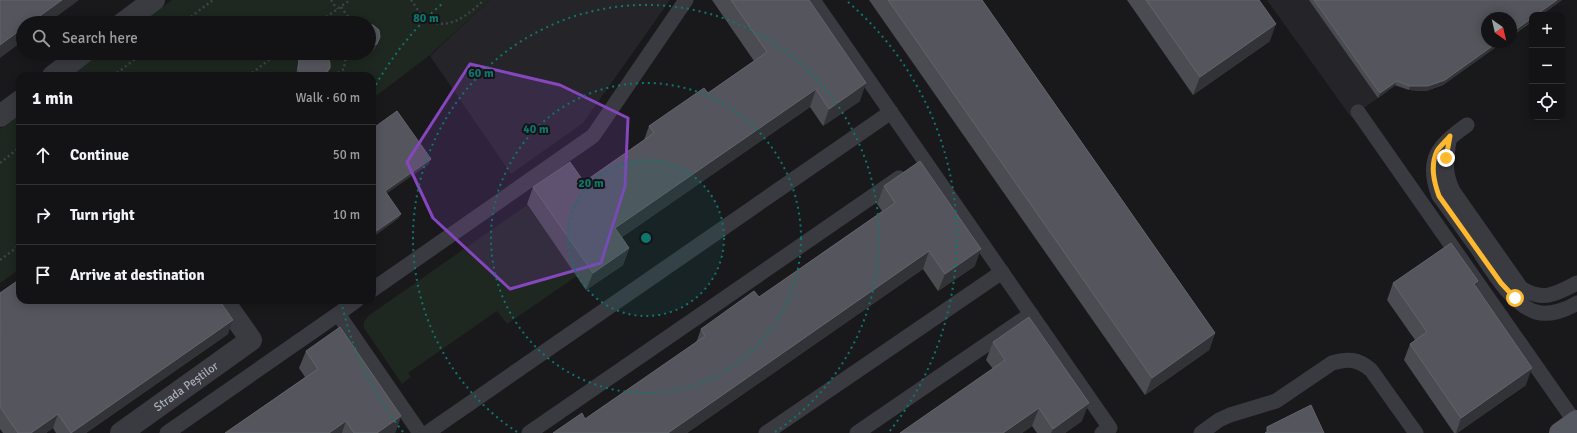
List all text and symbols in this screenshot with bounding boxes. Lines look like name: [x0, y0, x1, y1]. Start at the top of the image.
text: 80 m: [413, 11, 439, 26]
north arrow: [1481, 12, 1517, 48]
map controls: [1529, 12, 1565, 120]
button: +: [1529, 12, 1565, 48]
search box: [16, 16, 376, 60]
icon: search: [30, 27, 52, 49]
text: Search here: [62, 29, 138, 47]
button: −: [1529, 48, 1565, 84]
text: 60 m: [468, 66, 494, 81]
button: locate: [1529, 84, 1565, 120]
text: 1 min: [32, 88, 73, 109]
text: Walk · 60 m: [296, 90, 360, 106]
text: 40 m: [523, 122, 549, 137]
icon: ahead: [32, 144, 54, 166]
text: Continue: [70, 146, 129, 164]
text: 50 m: [333, 147, 360, 163]
route end: [1437, 149, 1455, 167]
text: 20 m: [578, 176, 604, 191]
icon: right: [32, 204, 54, 226]
text: Turn right: [70, 206, 135, 224]
text: 10 m: [333, 207, 360, 223]
centre of rings: [639, 231, 653, 245]
icon: arrive: [32, 264, 54, 286]
text: Arrive at destination: [70, 266, 205, 284]
route start: [1506, 289, 1524, 307]
street label: Strada Peștilor: [151, 358, 222, 415]

